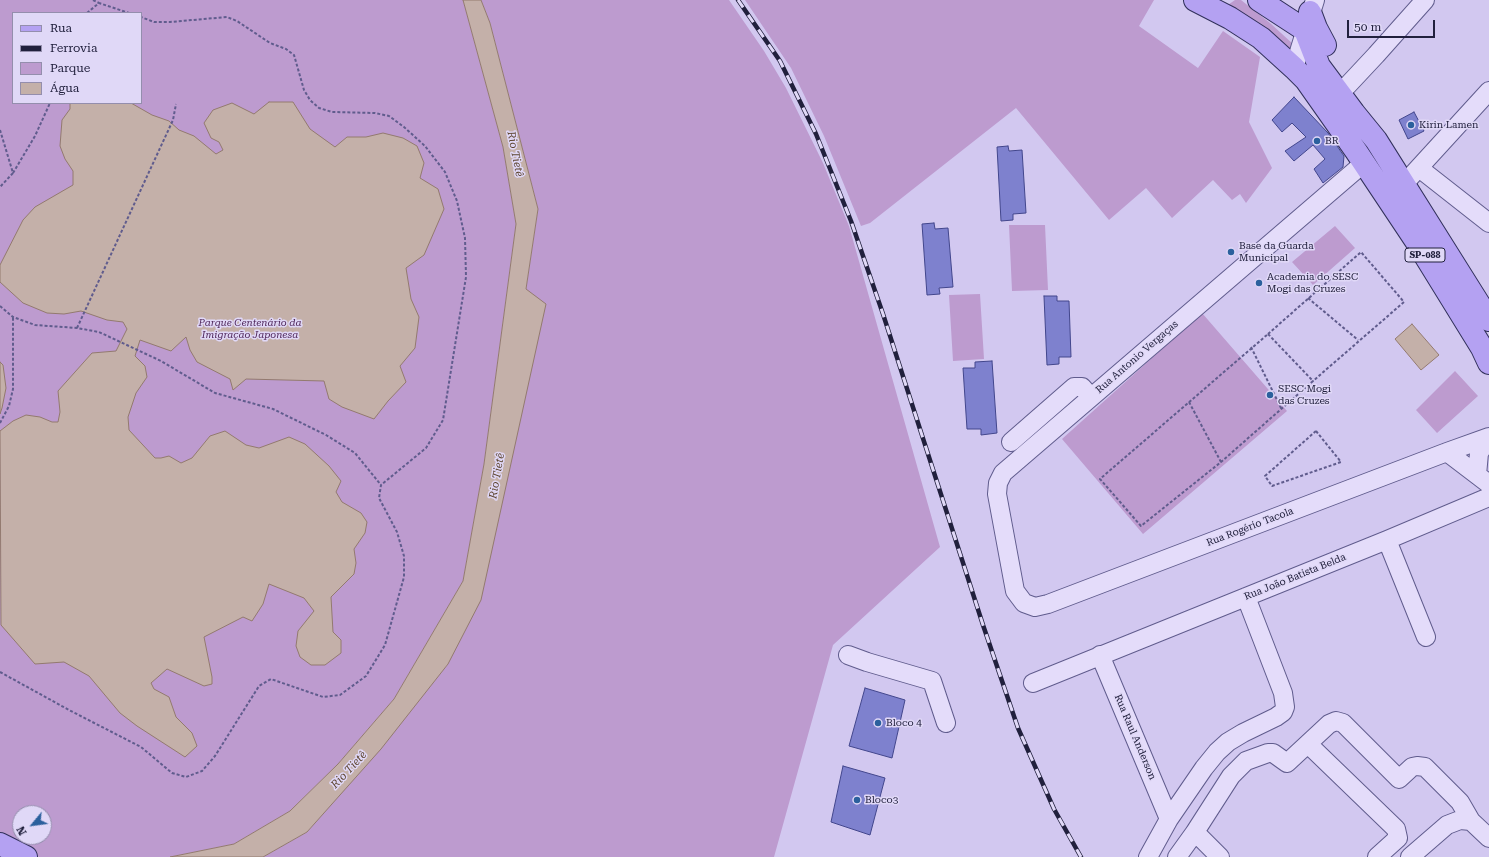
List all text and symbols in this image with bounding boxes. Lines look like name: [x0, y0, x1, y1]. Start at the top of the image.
legend: [12, 12, 142, 104]
scale bar: [1349, 12, 1437, 38]
text: 50 m: [1354, 20, 1381, 34]
text: Rua: [50, 21, 72, 35]
text: Ferrovia: [50, 41, 97, 55]
text: Parque: [50, 61, 90, 75]
text: Água: [50, 81, 79, 95]
place label: Kirin Lamen: [1419, 119, 1479, 131]
marker: Kirin Lamen: [1406, 120, 1416, 130]
water label: Rio Tietê: [504, 130, 526, 178]
place label: BR: [1325, 135, 1339, 147]
marker: BR: [1312, 136, 1322, 146]
place label: Base da Guarda Municipal: [1239, 240, 1314, 264]
marker: Base da Guarda Municipal: [1226, 247, 1236, 257]
road number: SP-088: [1405, 248, 1445, 262]
place label: Academia do SESC Mogi das Cruzes: [1267, 271, 1358, 294]
marker: Academia do SESC Mogi das Cruzes: [1254, 278, 1264, 288]
park label: Parque Centenário da Imigração Japonesa: [199, 317, 301, 340]
street label: Rua Antonio Vergaças: [1093, 318, 1181, 396]
place label: SESC Mogi das Cruzes: [1278, 383, 1331, 406]
marker: SESC Mogi das Cruzes: [1265, 390, 1275, 400]
water label: Rio Tietê: [486, 452, 508, 500]
street label: Rua Rogério Tacola: [1205, 505, 1295, 549]
street label: Rua João Batista Belda: [1242, 551, 1348, 603]
street label: Rua Raul Anderson: [1112, 692, 1158, 782]
place label: Bloco 4: [886, 717, 922, 729]
marker: Bloco 4: [873, 718, 883, 728]
water label: Rio Tietê: [328, 749, 370, 791]
place label: Bloco3: [865, 794, 898, 806]
marker: Bloco3: [852, 795, 862, 805]
north arrow: [12, 805, 52, 845]
text: N: [14, 824, 30, 837]

